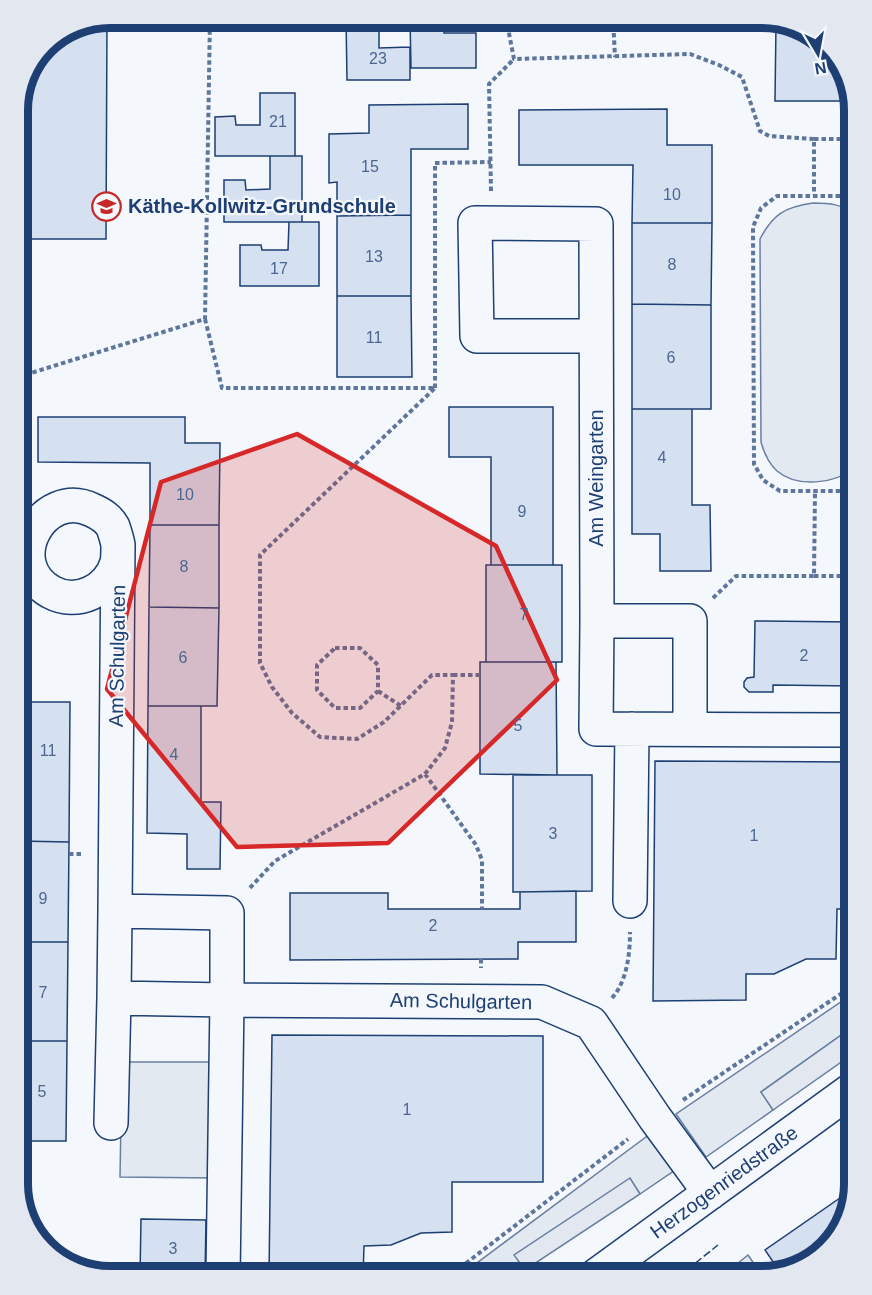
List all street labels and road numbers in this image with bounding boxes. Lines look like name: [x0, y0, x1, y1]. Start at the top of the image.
street label: Am Weingarten: [585, 409, 607, 547]
street label: Am Schulgarten: [105, 585, 129, 727]
street label: Am Schulgarten: [390, 989, 532, 1013]
street label: Herzogenriedstraße: [646, 1121, 802, 1243]

